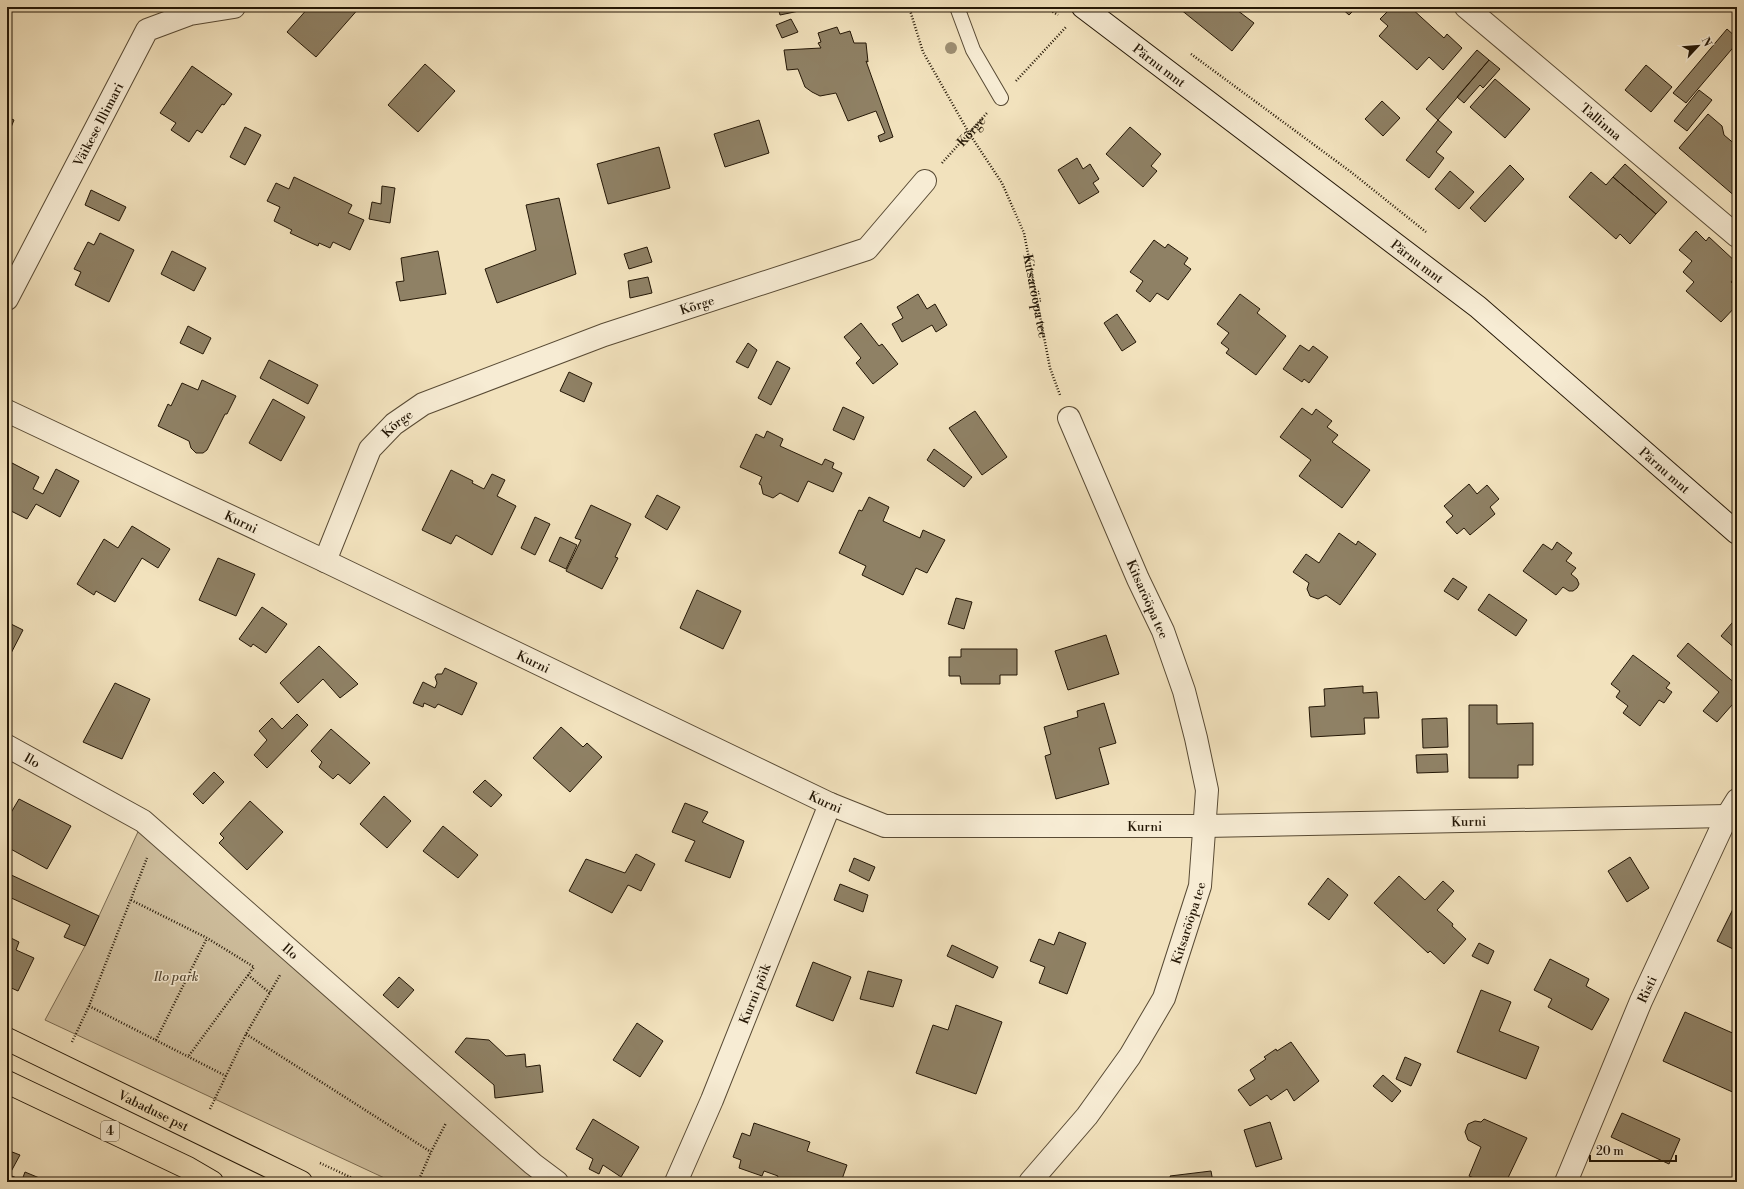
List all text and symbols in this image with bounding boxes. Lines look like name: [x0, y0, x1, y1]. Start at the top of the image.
north arrow: [1678, 26, 1718, 66]
text: N: [1698, 35, 1714, 49]
street label: Pärnu mnt: [1129, 41, 1189, 91]
street label: Väikese Illimari: [70, 80, 127, 170]
street label: Tallinna: [1577, 100, 1625, 144]
street label: Kõrge: [954, 113, 990, 150]
street label: Pärnu mnt: [1387, 237, 1447, 287]
street label: Kitsarööpa tee: [1019, 253, 1051, 340]
street label: Kõrge: [678, 292, 717, 319]
street label: Kõrge: [379, 406, 416, 441]
street label: Pärnu mnt: [1635, 444, 1693, 498]
street label: Kurni: [222, 508, 260, 537]
street label: Kitsarööpa tee: [1122, 557, 1172, 642]
street label: Kurni: [514, 647, 552, 677]
street label: Ilo: [21, 750, 43, 772]
street label: Kurni: [806, 788, 844, 817]
street label: Kurni: [1451, 814, 1486, 830]
street label: Kurni: [1127, 819, 1162, 835]
street label: Kitsarööpa tee: [1168, 881, 1209, 966]
street label: Ilo: [279, 940, 301, 963]
street label: Kurni põik: [736, 960, 775, 1027]
park label: Ilo park: [152, 969, 199, 985]
street label: Risti: [1634, 973, 1661, 1006]
street label: Vabaduse pst: [114, 1087, 191, 1135]
road number: 4: [101, 1121, 119, 1141]
scale bar: [1590, 1137, 1676, 1163]
text: 20 m: [1596, 1144, 1624, 1159]

